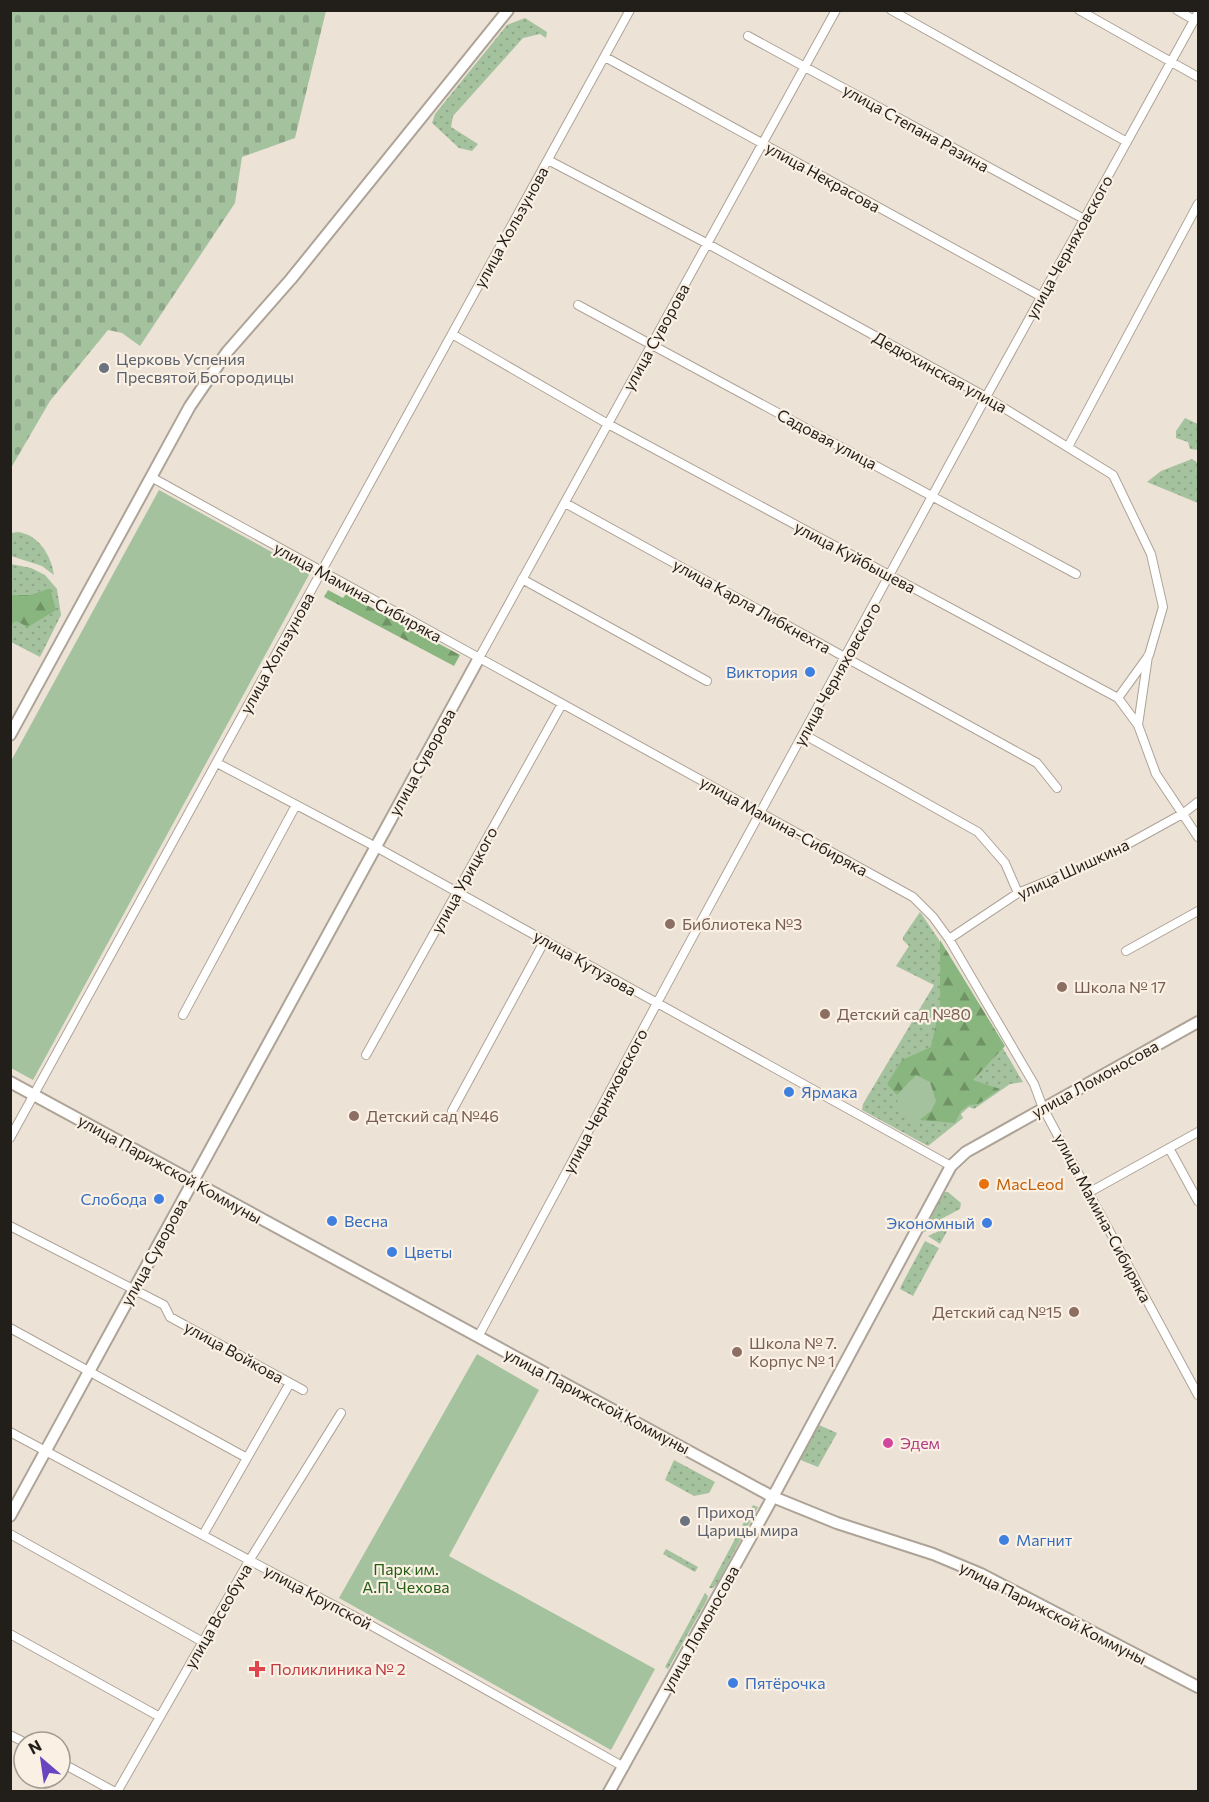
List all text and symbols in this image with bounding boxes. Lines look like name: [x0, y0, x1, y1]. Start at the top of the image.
street label: улица Степана Разина: [840, 80, 993, 176]
street label: улица Некрасова: [763, 137, 884, 216]
street label: улица Хользунова: [469, 163, 552, 291]
street label: улица Черняховского: [1021, 172, 1116, 322]
street label: улица Суворова: [618, 280, 693, 394]
street label: Дедюхинская улица: [870, 327, 1010, 416]
place label: Церковь Успения Пресвятой Богородицы: [116, 349, 294, 386]
marker: Церковь Успения Пресвятой Богородицы: [97, 361, 111, 375]
street label: Садовая улица: [774, 404, 880, 473]
street label: улица Куйбышева: [791, 517, 919, 596]
street label: улица Мамина-Сибиряка: [271, 538, 445, 646]
street label: улица Карла Либкнехта: [670, 554, 834, 657]
street label: улица Хользунова: [235, 589, 318, 717]
street label: улица Черняховского: [789, 599, 884, 749]
place label: Виктория: [726, 662, 798, 681]
marker: Виктория: [803, 665, 817, 679]
street label: улица Суворова: [384, 705, 459, 819]
street label: улица Мамина-Сибиряка: [697, 772, 871, 880]
street label: улица Урицкого: [426, 823, 501, 936]
street label: улица Шишкина: [1014, 834, 1132, 903]
place label: Библиотека №3: [682, 914, 802, 933]
marker: Библиотека №3: [663, 917, 677, 931]
street label: улица Кутузова: [531, 926, 640, 1000]
place label: Школа № 17: [1074, 977, 1166, 996]
marker: Школа № 17: [1055, 980, 1069, 994]
place label: Детский сад №80: [837, 1004, 971, 1023]
marker: Детский сад №80: [818, 1007, 832, 1021]
street label: улица Черняховского: [558, 1025, 651, 1176]
street label: улица Ломоносова: [1028, 1036, 1162, 1121]
place label: Ярмака: [801, 1082, 858, 1101]
marker: Ярмака: [782, 1085, 796, 1099]
place label: Детский сад №46: [366, 1106, 499, 1125]
marker: Детский сад №46: [347, 1109, 361, 1123]
street label: улица Парижской Коммуны: [75, 1110, 265, 1227]
street label: улица Мамина-Сибиряка: [1051, 1130, 1156, 1306]
place label: MacLeod: [996, 1174, 1064, 1193]
marker: MacLeod: [977, 1177, 991, 1191]
place label: Слобода: [80, 1189, 147, 1208]
marker: Слобода: [152, 1192, 166, 1206]
street label: улица Суворова: [116, 1195, 191, 1309]
place label: Весна: [344, 1211, 388, 1230]
place label: Экономный: [886, 1213, 975, 1232]
marker: Весна: [325, 1214, 339, 1228]
marker: Экономный: [980, 1216, 994, 1230]
place label: Цветы: [404, 1242, 452, 1261]
marker: Цветы: [385, 1245, 399, 1259]
place label: Детский сад №15: [932, 1302, 1062, 1321]
marker: Детский сад №15: [1067, 1305, 1081, 1319]
street label: улица Войкова: [181, 1316, 287, 1387]
place label: Школа № 7. Корпус № 1: [749, 1333, 837, 1370]
street label: улица Парижской Коммуны: [501, 1344, 693, 1458]
marker: Школа № 7. Корпус № 1: [730, 1345, 744, 1359]
place label: Эдем: [900, 1433, 940, 1452]
marker: Эдем: [881, 1436, 895, 1450]
place label: Приход Царицы мира: [697, 1502, 798, 1539]
marker: Приход Царицы мира: [678, 1514, 692, 1528]
place label: Магнит: [1016, 1530, 1073, 1549]
marker: Магнит: [997, 1533, 1011, 1547]
street label: улица Парижской Коммуны: [957, 1557, 1150, 1668]
park label: Парк им. А.П. Чехова: [362, 1559, 450, 1596]
street label: улица Всеобуча: [180, 1560, 255, 1671]
street label: улица Крупской: [261, 1560, 375, 1633]
street label: улица Ломоносова: [657, 1562, 742, 1696]
place label: Поликлиника № 2: [270, 1659, 406, 1678]
marker: Поликлиника № 2: [248, 1660, 266, 1678]
place label: Пятёрочка: [745, 1673, 825, 1692]
marker: Пятёрочка: [726, 1676, 740, 1690]
north arrow: [12, 1730, 72, 1790]
text: N: [25, 1735, 44, 1758]

